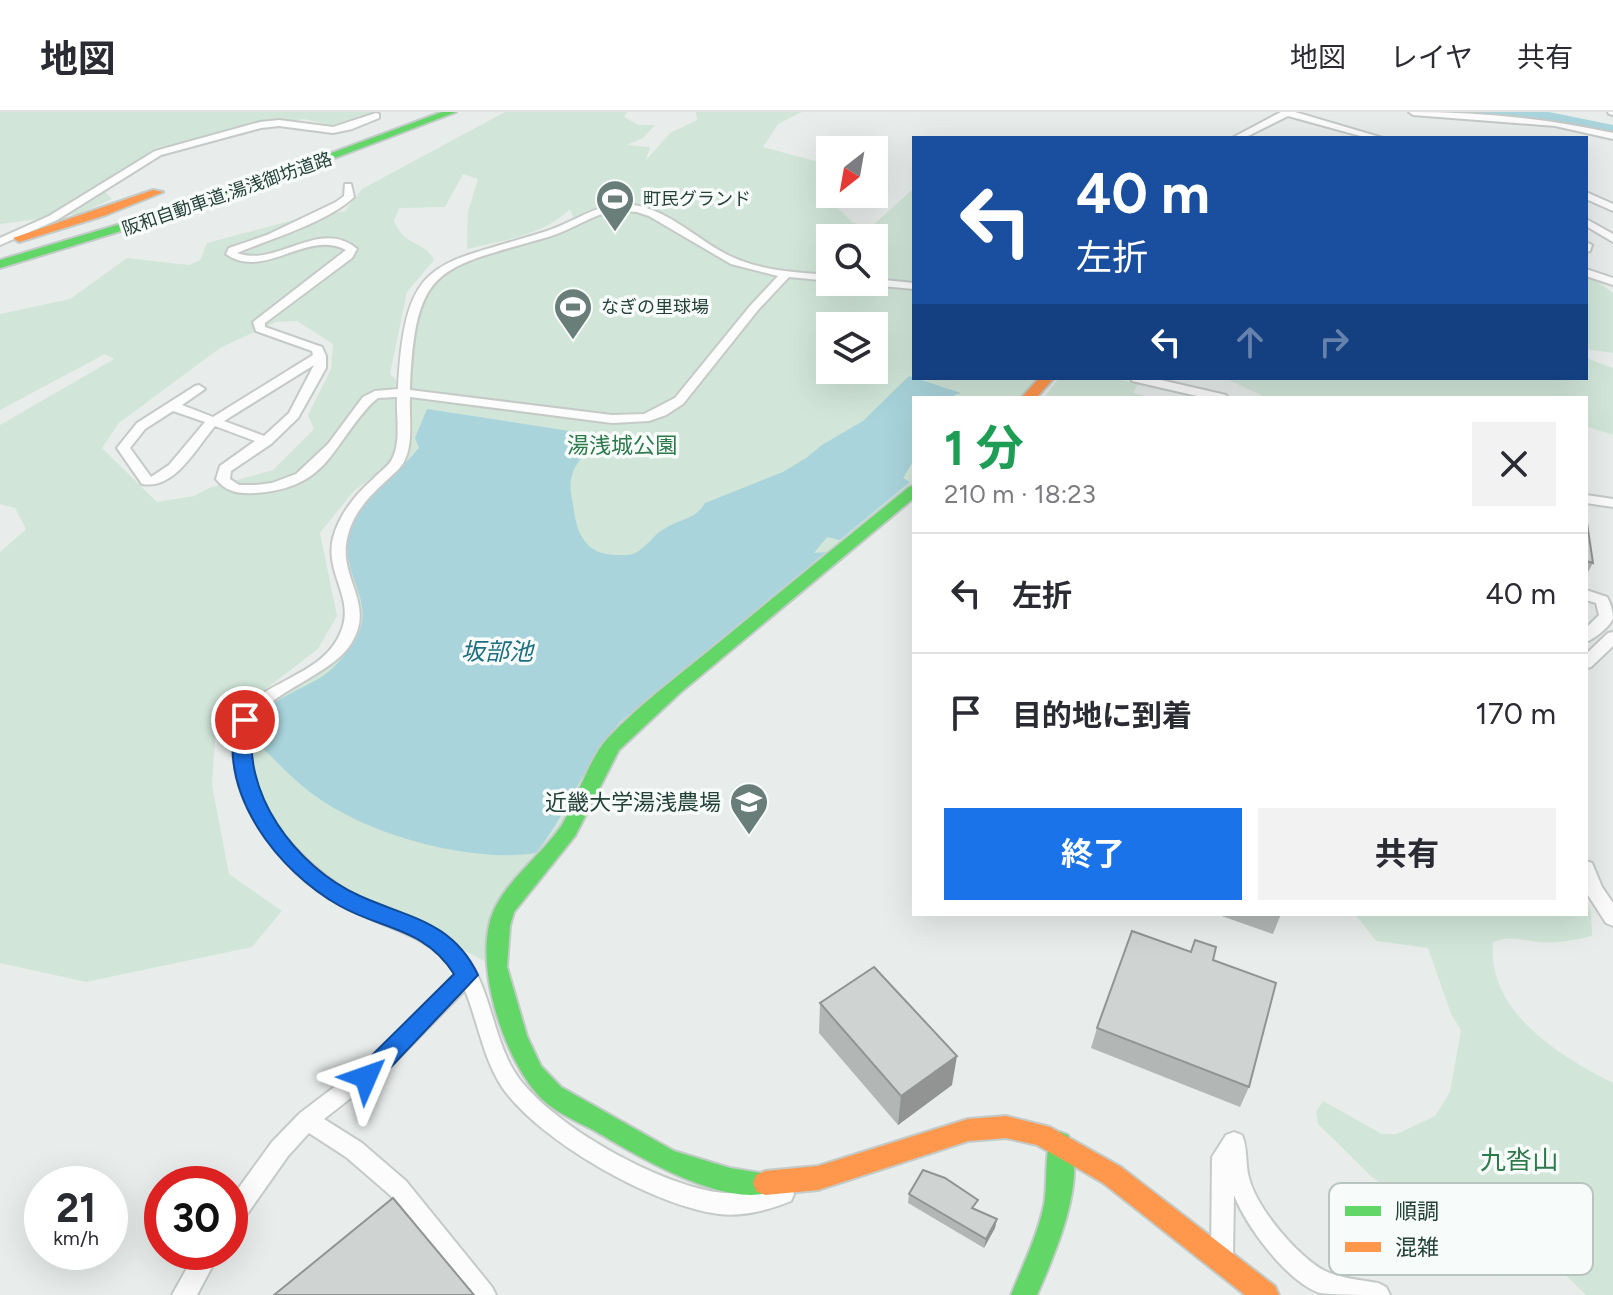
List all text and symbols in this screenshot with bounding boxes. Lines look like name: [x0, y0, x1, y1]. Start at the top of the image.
text: 地図: [40, 36, 116, 82]
text: 地図: [1290, 40, 1346, 74]
text: レイヤ: [1390, 40, 1473, 74]
text: 共有: [1517, 40, 1573, 74]
north arrow: [816, 136, 888, 208]
map controls: [816, 136, 888, 384]
street label: 阪和自動車道;湯浅御坊道路: [119, 148, 335, 240]
text: 40 m: [1076, 160, 1210, 227]
icon: left: [944, 168, 1048, 272]
sports icon: 町民グランド: [594, 178, 636, 233]
place label: 町民グランド: [643, 188, 751, 210]
button: search: [816, 224, 888, 296]
text: 左折: [1076, 236, 1148, 279]
sports icon: なぎの里球場: [552, 286, 594, 341]
place label: なぎの里球場: [601, 296, 709, 318]
button: layers: [816, 312, 888, 384]
icon: left: [1144, 320, 1188, 364]
icon: ahead: [1228, 320, 1272, 364]
icon: right: [1312, 320, 1356, 364]
text: 1 分: [944, 419, 1024, 477]
button: close: [1472, 422, 1556, 506]
park label: 湯浅城公園: [567, 432, 677, 459]
text: 210 m · 18:23: [944, 478, 1096, 510]
icon: left: [944, 571, 988, 615]
text: 40 m: [1485, 575, 1556, 612]
text: 左折: [1012, 577, 1072, 614]
water label: 坂部池: [461, 637, 535, 666]
pin: [211, 686, 279, 754]
icon: arrive: [944, 691, 988, 735]
text: 170 m: [1475, 695, 1556, 732]
text: 目的地に到着: [1012, 697, 1192, 734]
icon: arrive: [223, 698, 267, 742]
school or university icon: 近畿大学湯浅農場: [728, 781, 770, 836]
place label: 近畿大学湯浅農場: [545, 789, 721, 816]
button: 終了: [944, 808, 1242, 900]
button: 共有: [1258, 808, 1556, 900]
position arrow: [324, 1035, 408, 1119]
park label: 九沓山: [1480, 1144, 1558, 1176]
speed limit sign: 30: [144, 1166, 248, 1270]
legend: [1329, 1183, 1593, 1275]
text: 21: [56, 1184, 96, 1232]
text: 順調: [1395, 1198, 1439, 1225]
text: km/h: [53, 1226, 99, 1250]
text: 混雑: [1395, 1234, 1439, 1261]

